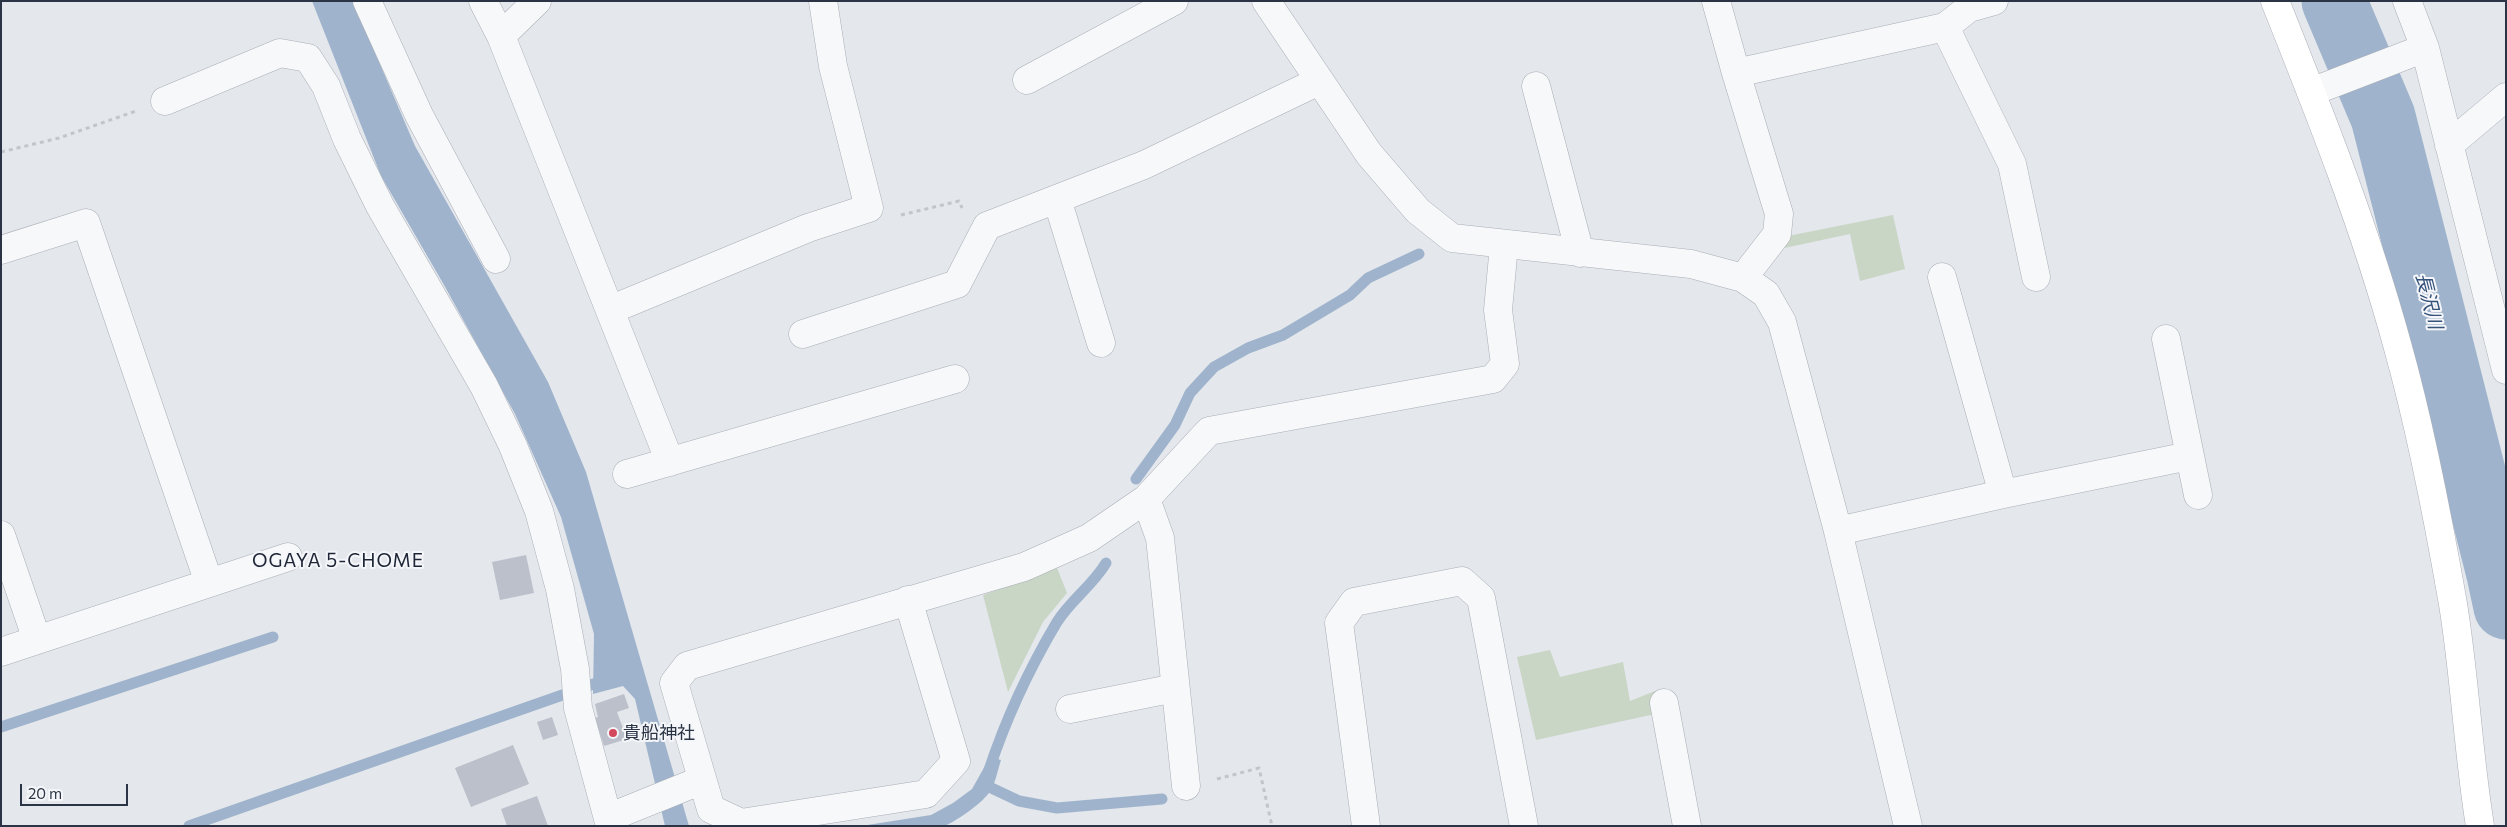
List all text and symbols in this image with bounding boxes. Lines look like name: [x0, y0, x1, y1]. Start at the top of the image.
water label: 長沢川: [2411, 271, 2447, 331]
district label: OGAYA 5-CHOME: [250, 550, 426, 572]
place label: 貴船神社: [623, 722, 695, 744]
marker: 貴船神社: [607, 727, 619, 739]
scale bar: [22, 774, 130, 806]
text: 20 m: [28, 784, 62, 802]

